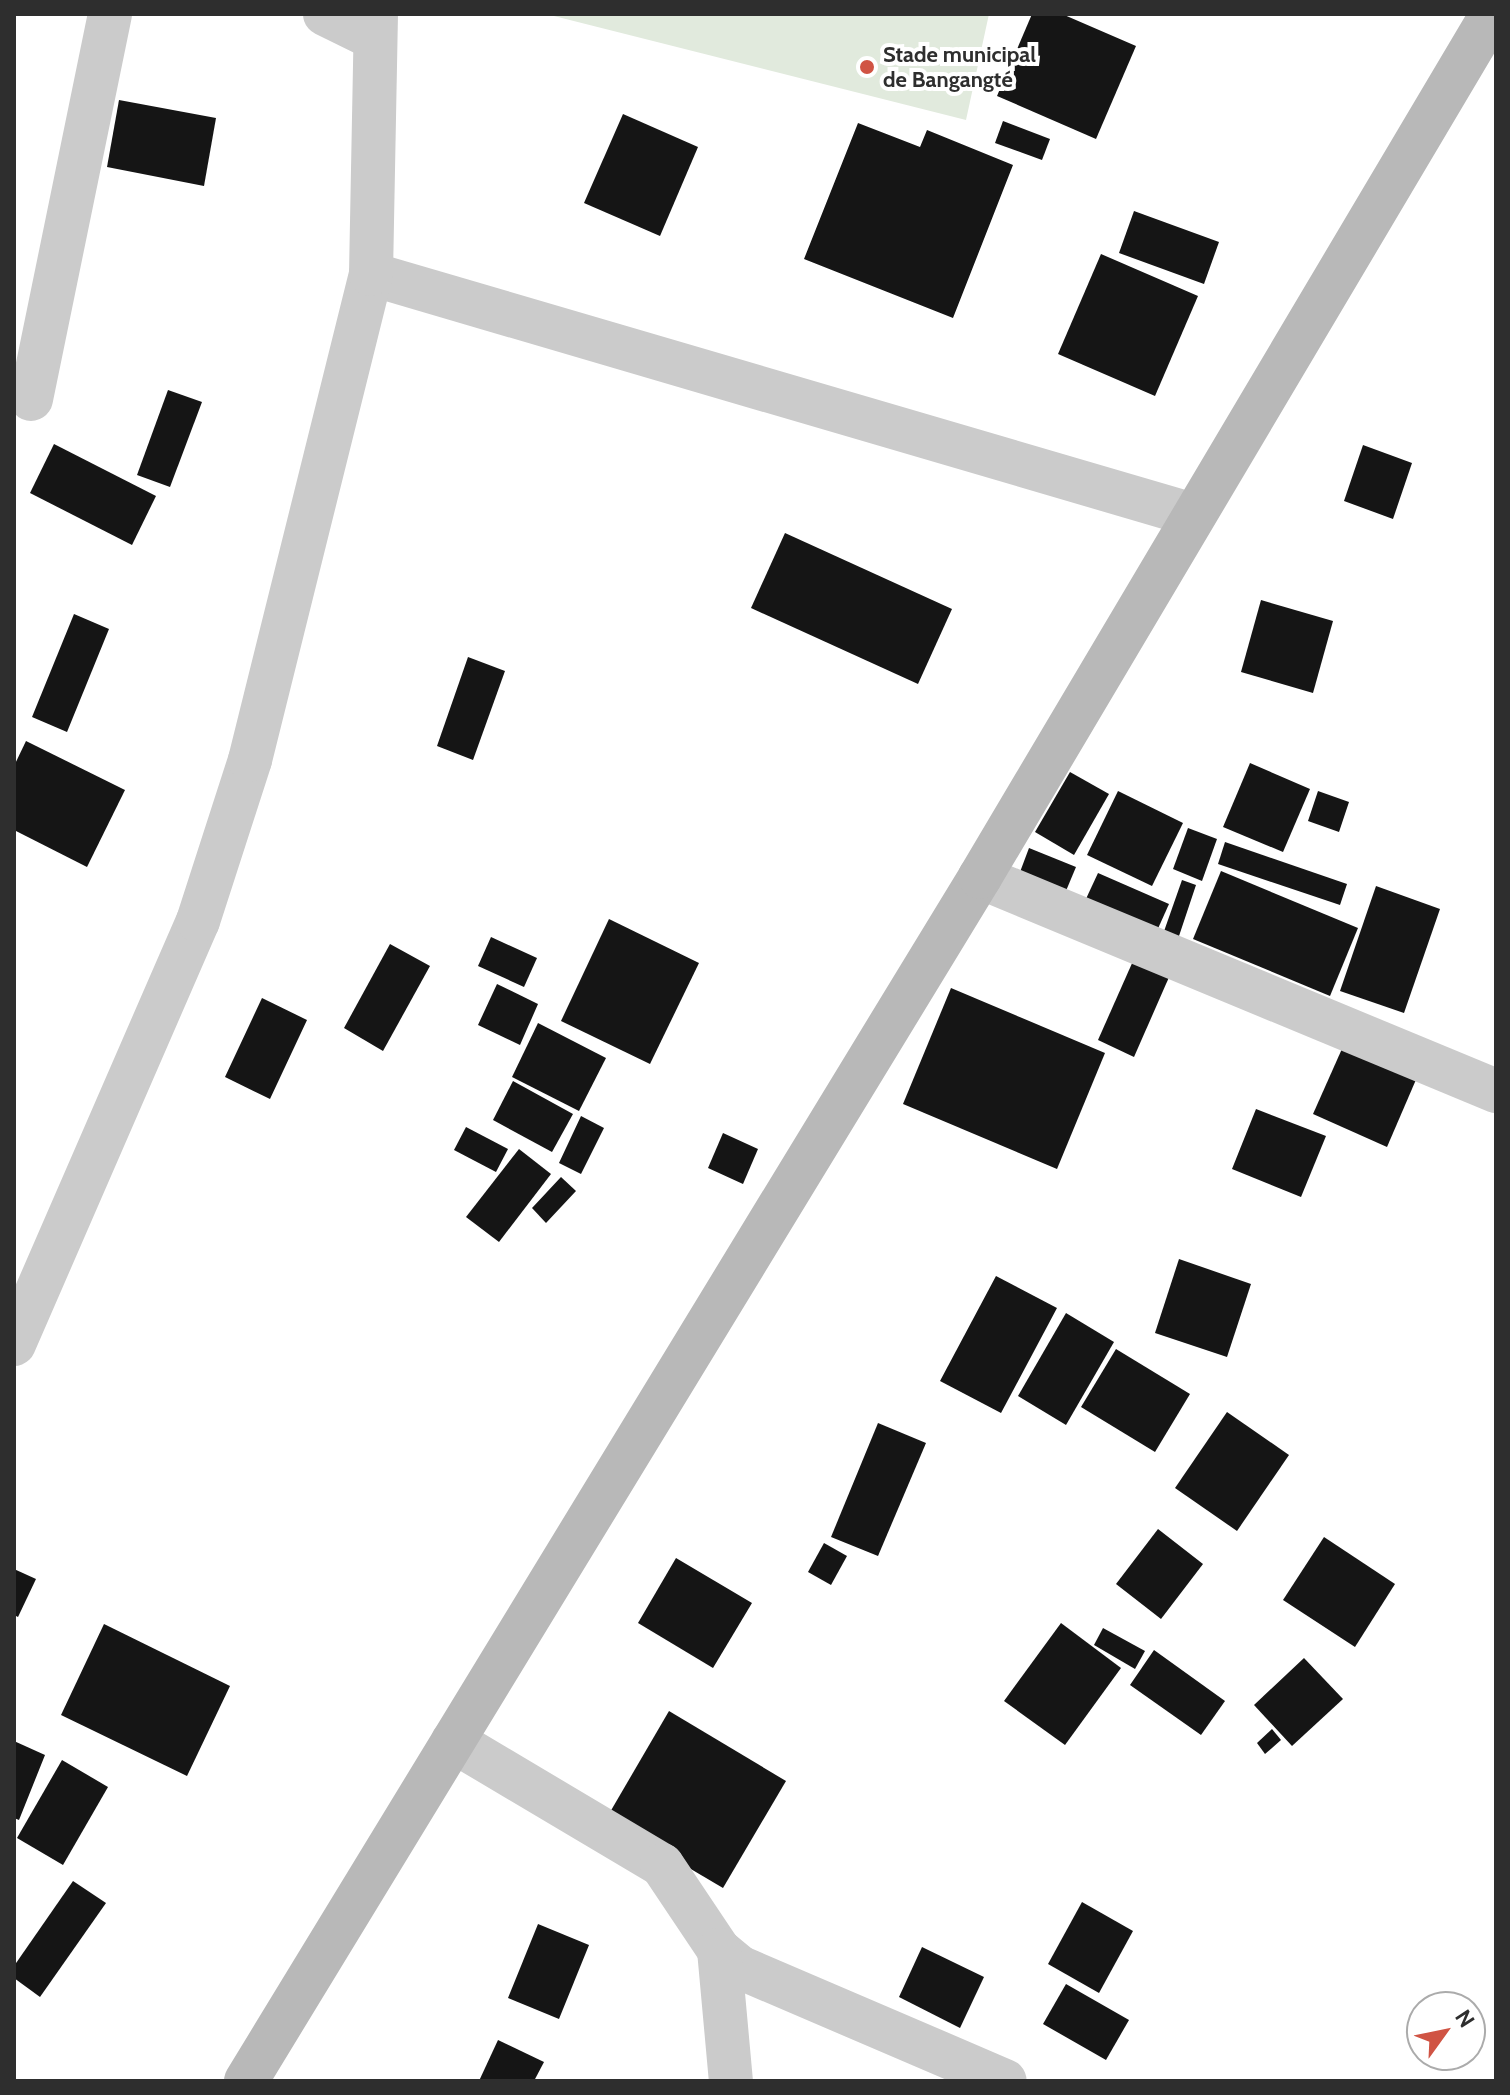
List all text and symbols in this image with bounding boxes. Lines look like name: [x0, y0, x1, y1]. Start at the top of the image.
place label: Stade municipal de Bangangté: [883, 41, 1036, 92]
marker: Stade municipal de Bangangté: [858, 58, 876, 76]
north arrow: [1406, 1991, 1486, 2071]
text: N: [1449, 2005, 1480, 2033]

